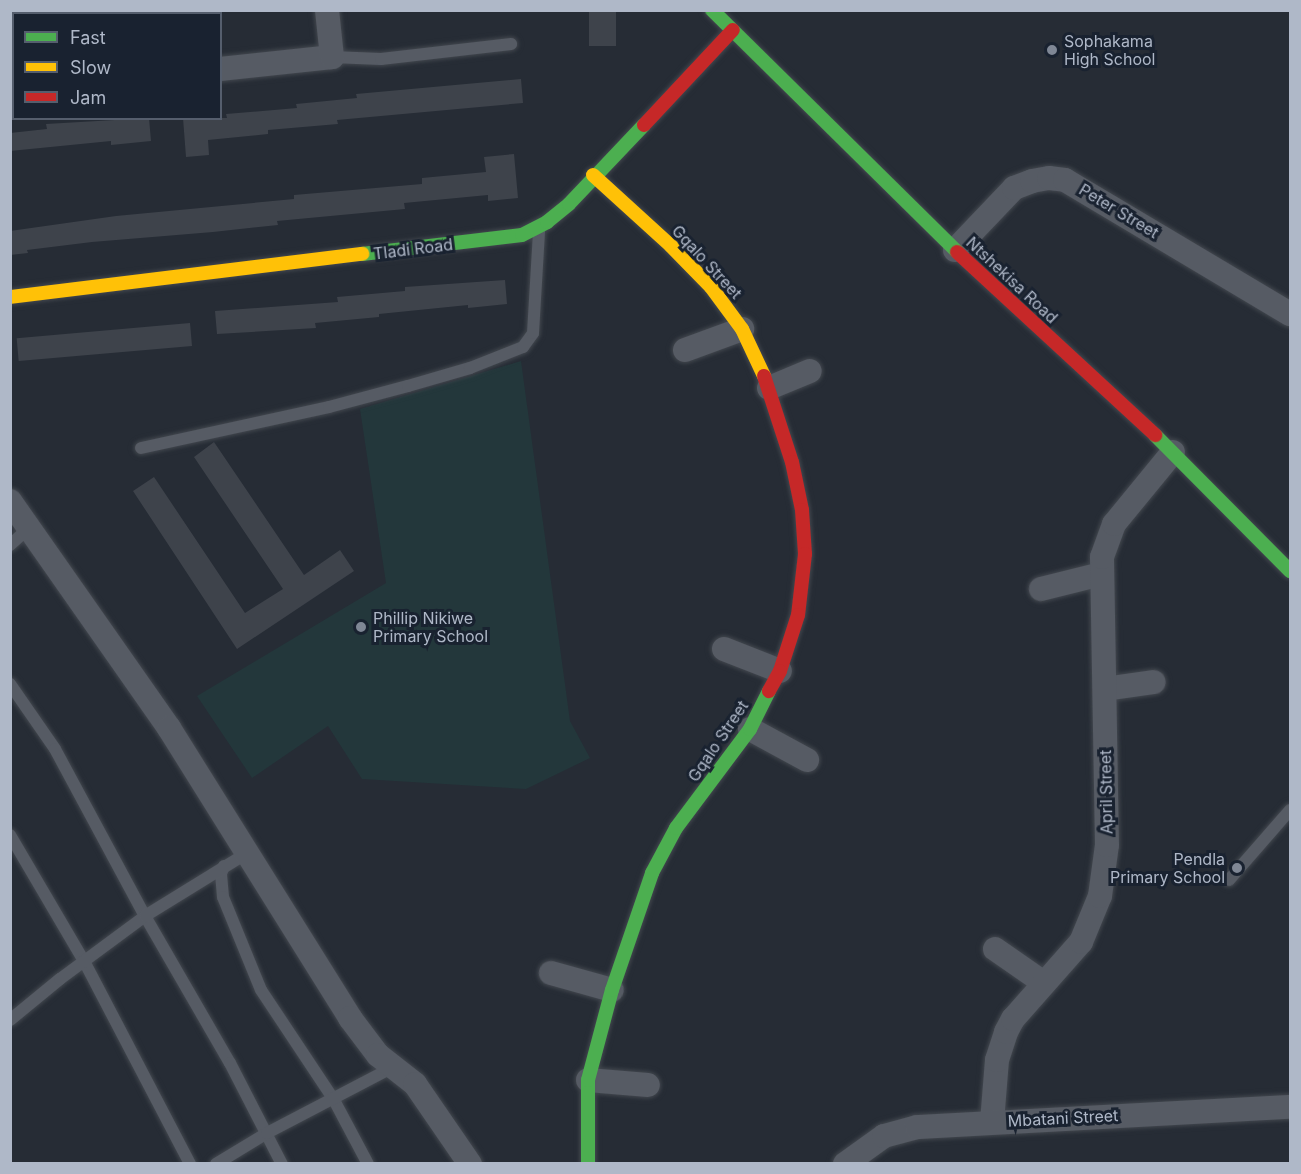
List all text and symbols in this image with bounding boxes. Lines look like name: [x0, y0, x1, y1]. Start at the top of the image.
legend: [12, 12, 222, 120]
text: Fast: [70, 27, 106, 48]
place label: Sophakama High School: [1064, 31, 1155, 69]
marker: Sophakama High School: [1045, 43, 1059, 57]
text: Slow: [70, 57, 111, 78]
text: Jam: [70, 87, 106, 108]
street label: Peter Street: [1076, 180, 1162, 242]
street label: Gqalo Street: [668, 221, 746, 303]
street label: Ntshekisa Road: [962, 233, 1062, 327]
street label: Tladi Road: [372, 235, 454, 263]
place label: Phillip Nikiwe Primary School: [373, 608, 488, 646]
marker: Phillip Nikiwe Primary School: [354, 620, 368, 634]
street label: Gqalo Street: [684, 697, 752, 785]
street label: April Street: [1096, 750, 1116, 834]
place label: Pendla Primary School: [1110, 849, 1225, 887]
marker: Pendla Primary School: [1230, 861, 1244, 875]
street label: Mbatani Street: [1007, 1106, 1119, 1130]

